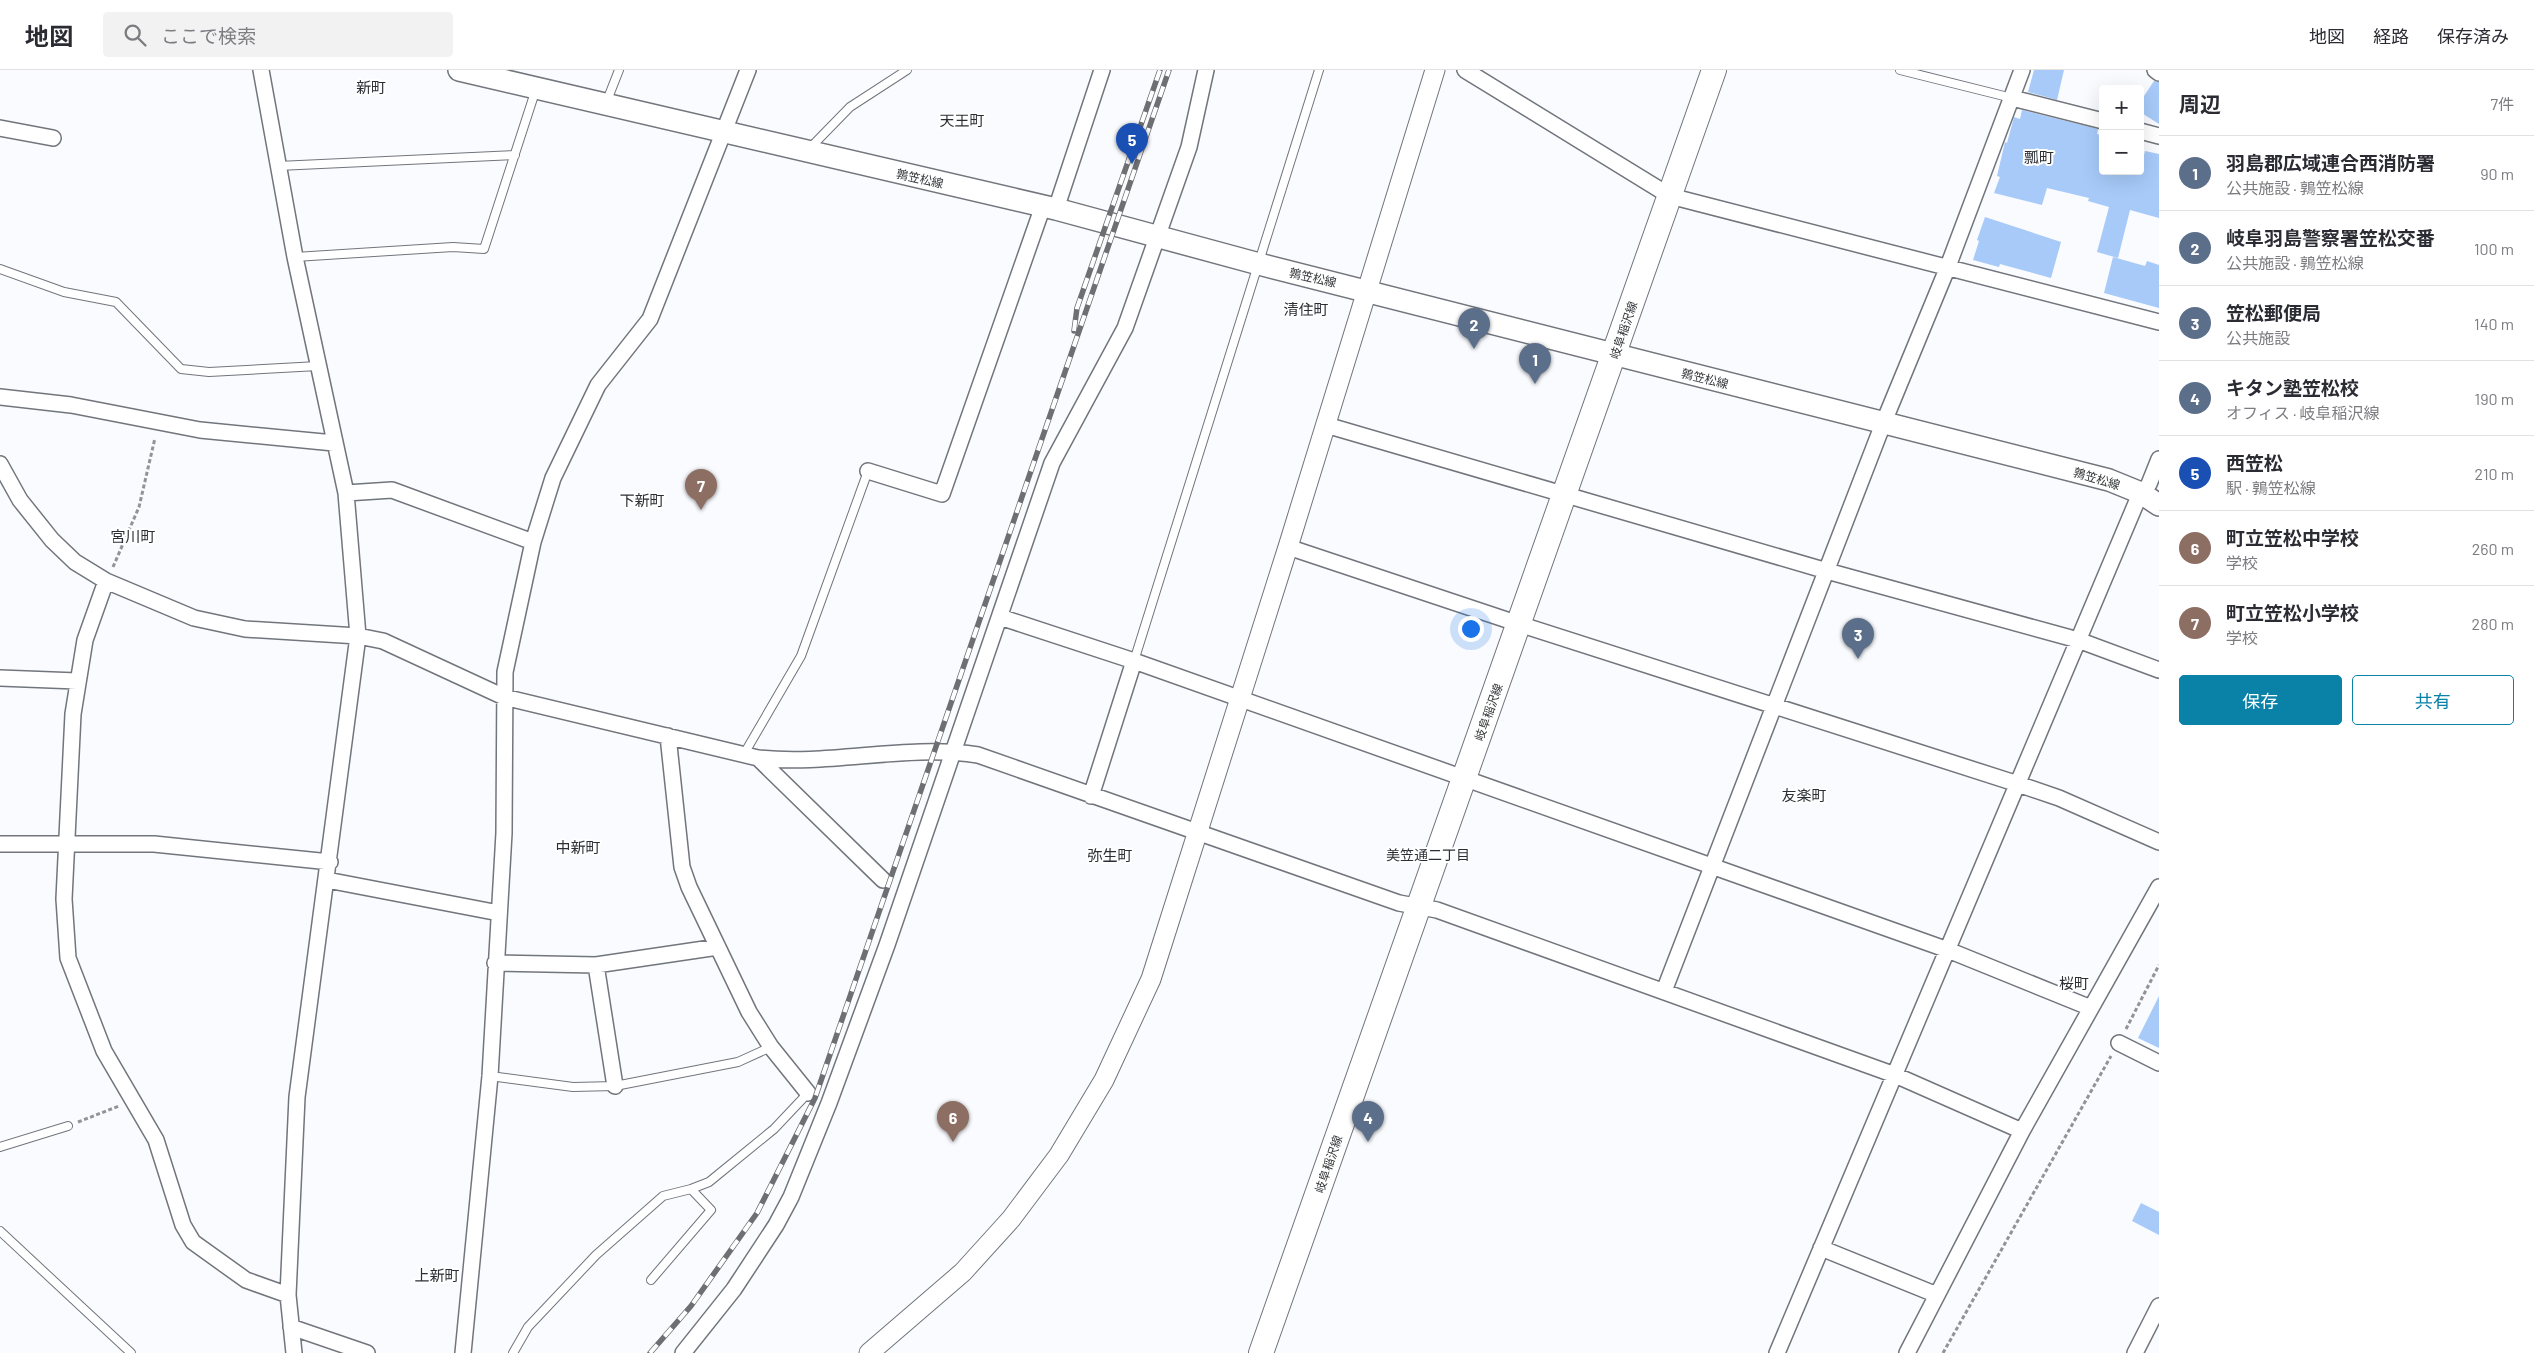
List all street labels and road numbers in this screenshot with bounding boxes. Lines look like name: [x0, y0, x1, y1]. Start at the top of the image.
street label: 鶉笠松線: [895, 166, 945, 190]
street label: 鶉笠松線: [1288, 265, 1338, 289]
street label: 岐阜稲沢線: [1607, 299, 1639, 361]
street label: 鶉笠松線: [1680, 365, 1730, 391]
street label: 鶉笠松線: [2072, 464, 2122, 492]
street label: 岐阜稲沢線: [1471, 681, 1505, 743]
street label: 岐阜稲沢線: [1312, 1133, 1344, 1195]

